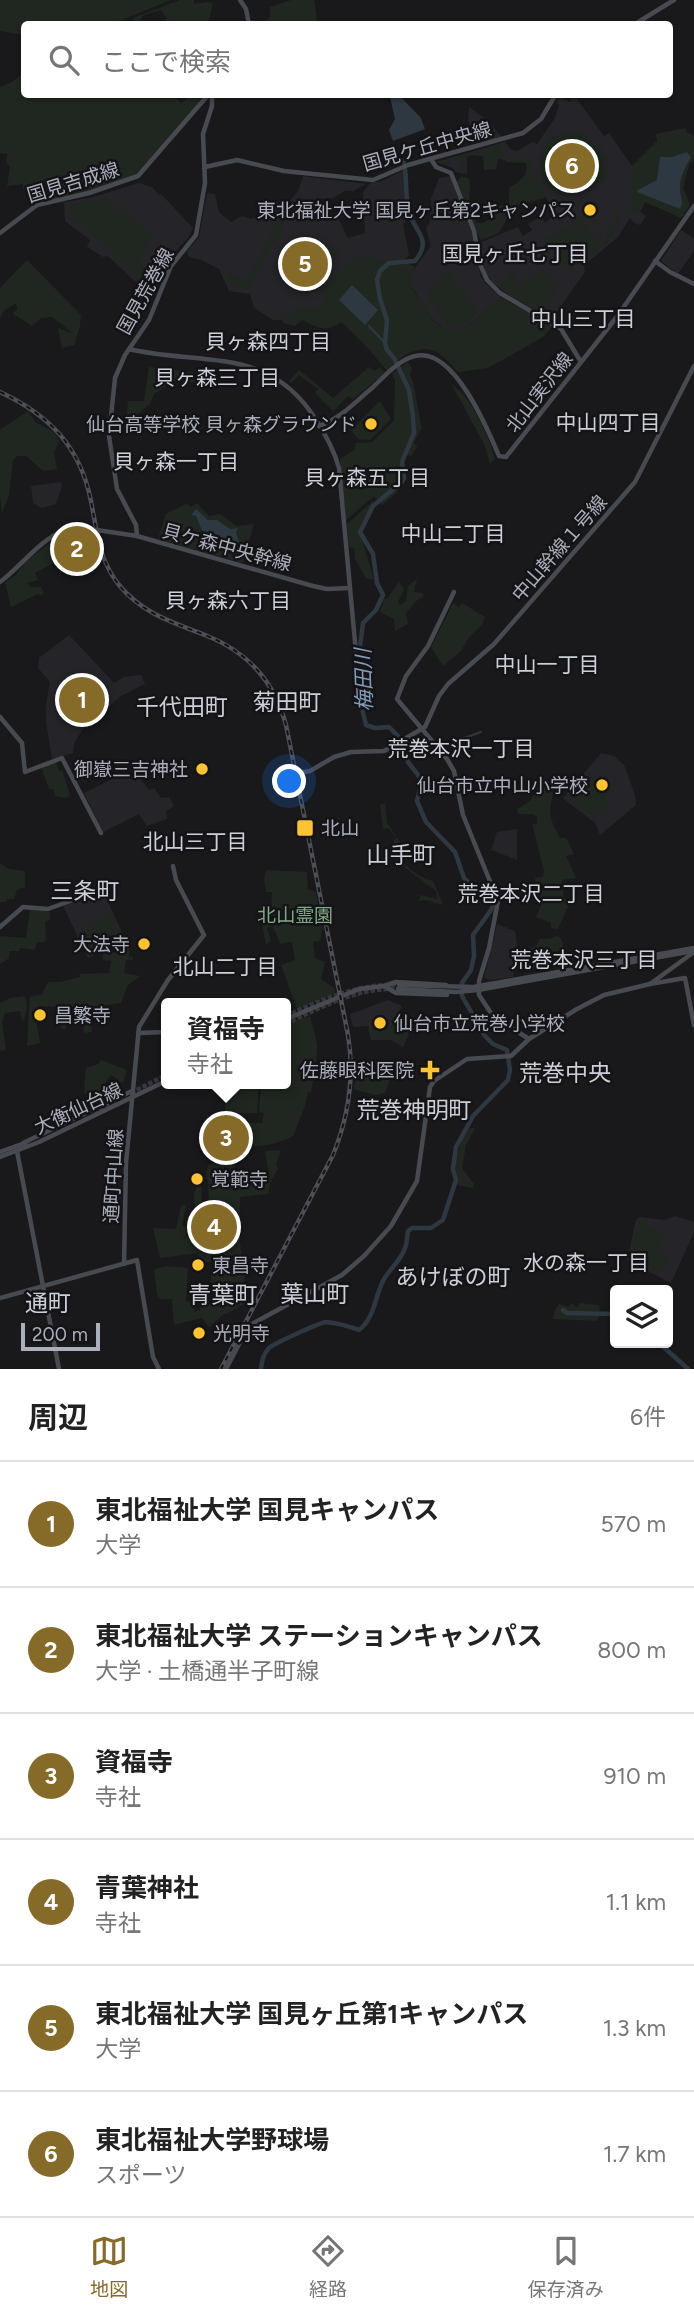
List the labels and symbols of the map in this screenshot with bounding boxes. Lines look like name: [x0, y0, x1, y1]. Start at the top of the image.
street label: 国見ケ丘中央線: [360, 117, 494, 176]
pin: 6: [549, 140, 595, 192]
street label: 国見吉成線: [24, 158, 122, 207]
place label: 東北福祉大学 国見ヶ丘第2キャンパス: [257, 199, 576, 222]
marker: 東北福祉大学 国見ヶ丘第2キャンパス: [582, 202, 598, 218]
pin: 5: [282, 238, 328, 290]
district label: 国見ヶ丘七丁目: [442, 241, 589, 266]
street label: 国見荒巻線: [112, 244, 179, 338]
district label: 中山三丁目: [531, 306, 636, 331]
district label: 貝ヶ森四丁目: [205, 329, 331, 354]
street label: 北山実沢線: [501, 348, 578, 437]
district label: 貝ヶ森三丁目: [154, 365, 280, 390]
district label: 中山四丁目: [556, 410, 661, 435]
place label: 仙台高等学校 貝ヶ森グラウンド: [86, 413, 357, 436]
marker: 仙台高等学校 貝ヶ森グラウンド: [363, 416, 379, 432]
district label: 貝ヶ森一丁目: [113, 449, 239, 474]
district label: 貝ヶ森五丁目: [304, 465, 430, 490]
street label: 中山幹線１号線: [507, 491, 612, 606]
street label: 貝ケ森中央幹線: [160, 519, 294, 576]
district label: 中山二丁目: [401, 521, 506, 546]
pin: 2: [54, 523, 100, 575]
district label: 貝ヶ森六丁目: [165, 588, 291, 613]
water label: 梅田川: [350, 646, 377, 712]
district label: 中山一丁目: [495, 652, 600, 677]
pin: 1: [59, 674, 105, 726]
district label: 菊田町: [253, 688, 322, 716]
district label: 千代田町: [136, 693, 228, 721]
district label: 荒巻本沢一丁目: [388, 736, 535, 761]
place label: 御嶽三吉神社: [74, 758, 188, 781]
marker: 御嶽三吉神社: [194, 761, 210, 777]
your location: [272, 764, 306, 798]
place label: 仙台市立中山小学校: [417, 774, 588, 797]
marker: 仙台市立中山小学校: [594, 777, 610, 793]
place label: 北山: [321, 817, 359, 840]
marker: 北山: [295, 818, 315, 838]
district label: 北山三丁目: [143, 829, 248, 854]
district label: 山手町: [367, 841, 436, 869]
district label: 三条町: [51, 877, 120, 905]
district label: 荒巻本沢二丁目: [458, 881, 605, 906]
park label: 北山霊園: [257, 904, 333, 927]
place label: 大法寺: [73, 933, 130, 956]
marker: 大法寺: [136, 936, 152, 952]
district label: 荒巻本沢三丁目: [511, 947, 658, 972]
district label: 北山二丁目: [173, 954, 278, 979]
place label: 昌繁寺: [54, 1004, 111, 1027]
marker: 昌繁寺: [32, 1007, 48, 1023]
place label: 仙台市立荒巻小学校: [394, 1012, 565, 1035]
marker: 仙台市立荒巻小学校: [372, 1015, 388, 1031]
place label: 佐藤眼科医院: [300, 1059, 414, 1082]
district label: 荒巻中央: [519, 1059, 611, 1087]
marker: 佐藤眼科医院: [420, 1060, 440, 1080]
street label: 大衡仙台線: [30, 1078, 126, 1139]
district label: 荒巻神明町: [357, 1096, 472, 1124]
pin: 3: [203, 1112, 249, 1164]
street label: 通町中山線: [100, 1128, 127, 1224]
place label: 覚範寺: [211, 1168, 268, 1191]
marker: 覚範寺: [189, 1171, 205, 1187]
pin: 4: [191, 1201, 237, 1253]
district label: 水の森一丁目: [523, 1250, 649, 1275]
place label: 東昌寺: [212, 1254, 269, 1277]
marker: 東昌寺: [190, 1257, 206, 1273]
district label: あけぼの町: [396, 1263, 511, 1291]
district label: 葉山町: [281, 1280, 350, 1308]
district label: 青葉町: [189, 1281, 258, 1309]
district label: 通町: [25, 1289, 71, 1317]
scale bar: [21, 1320, 100, 1352]
place label: 光明寺: [213, 1322, 270, 1345]
marker: 光明寺: [191, 1325, 207, 1341]

